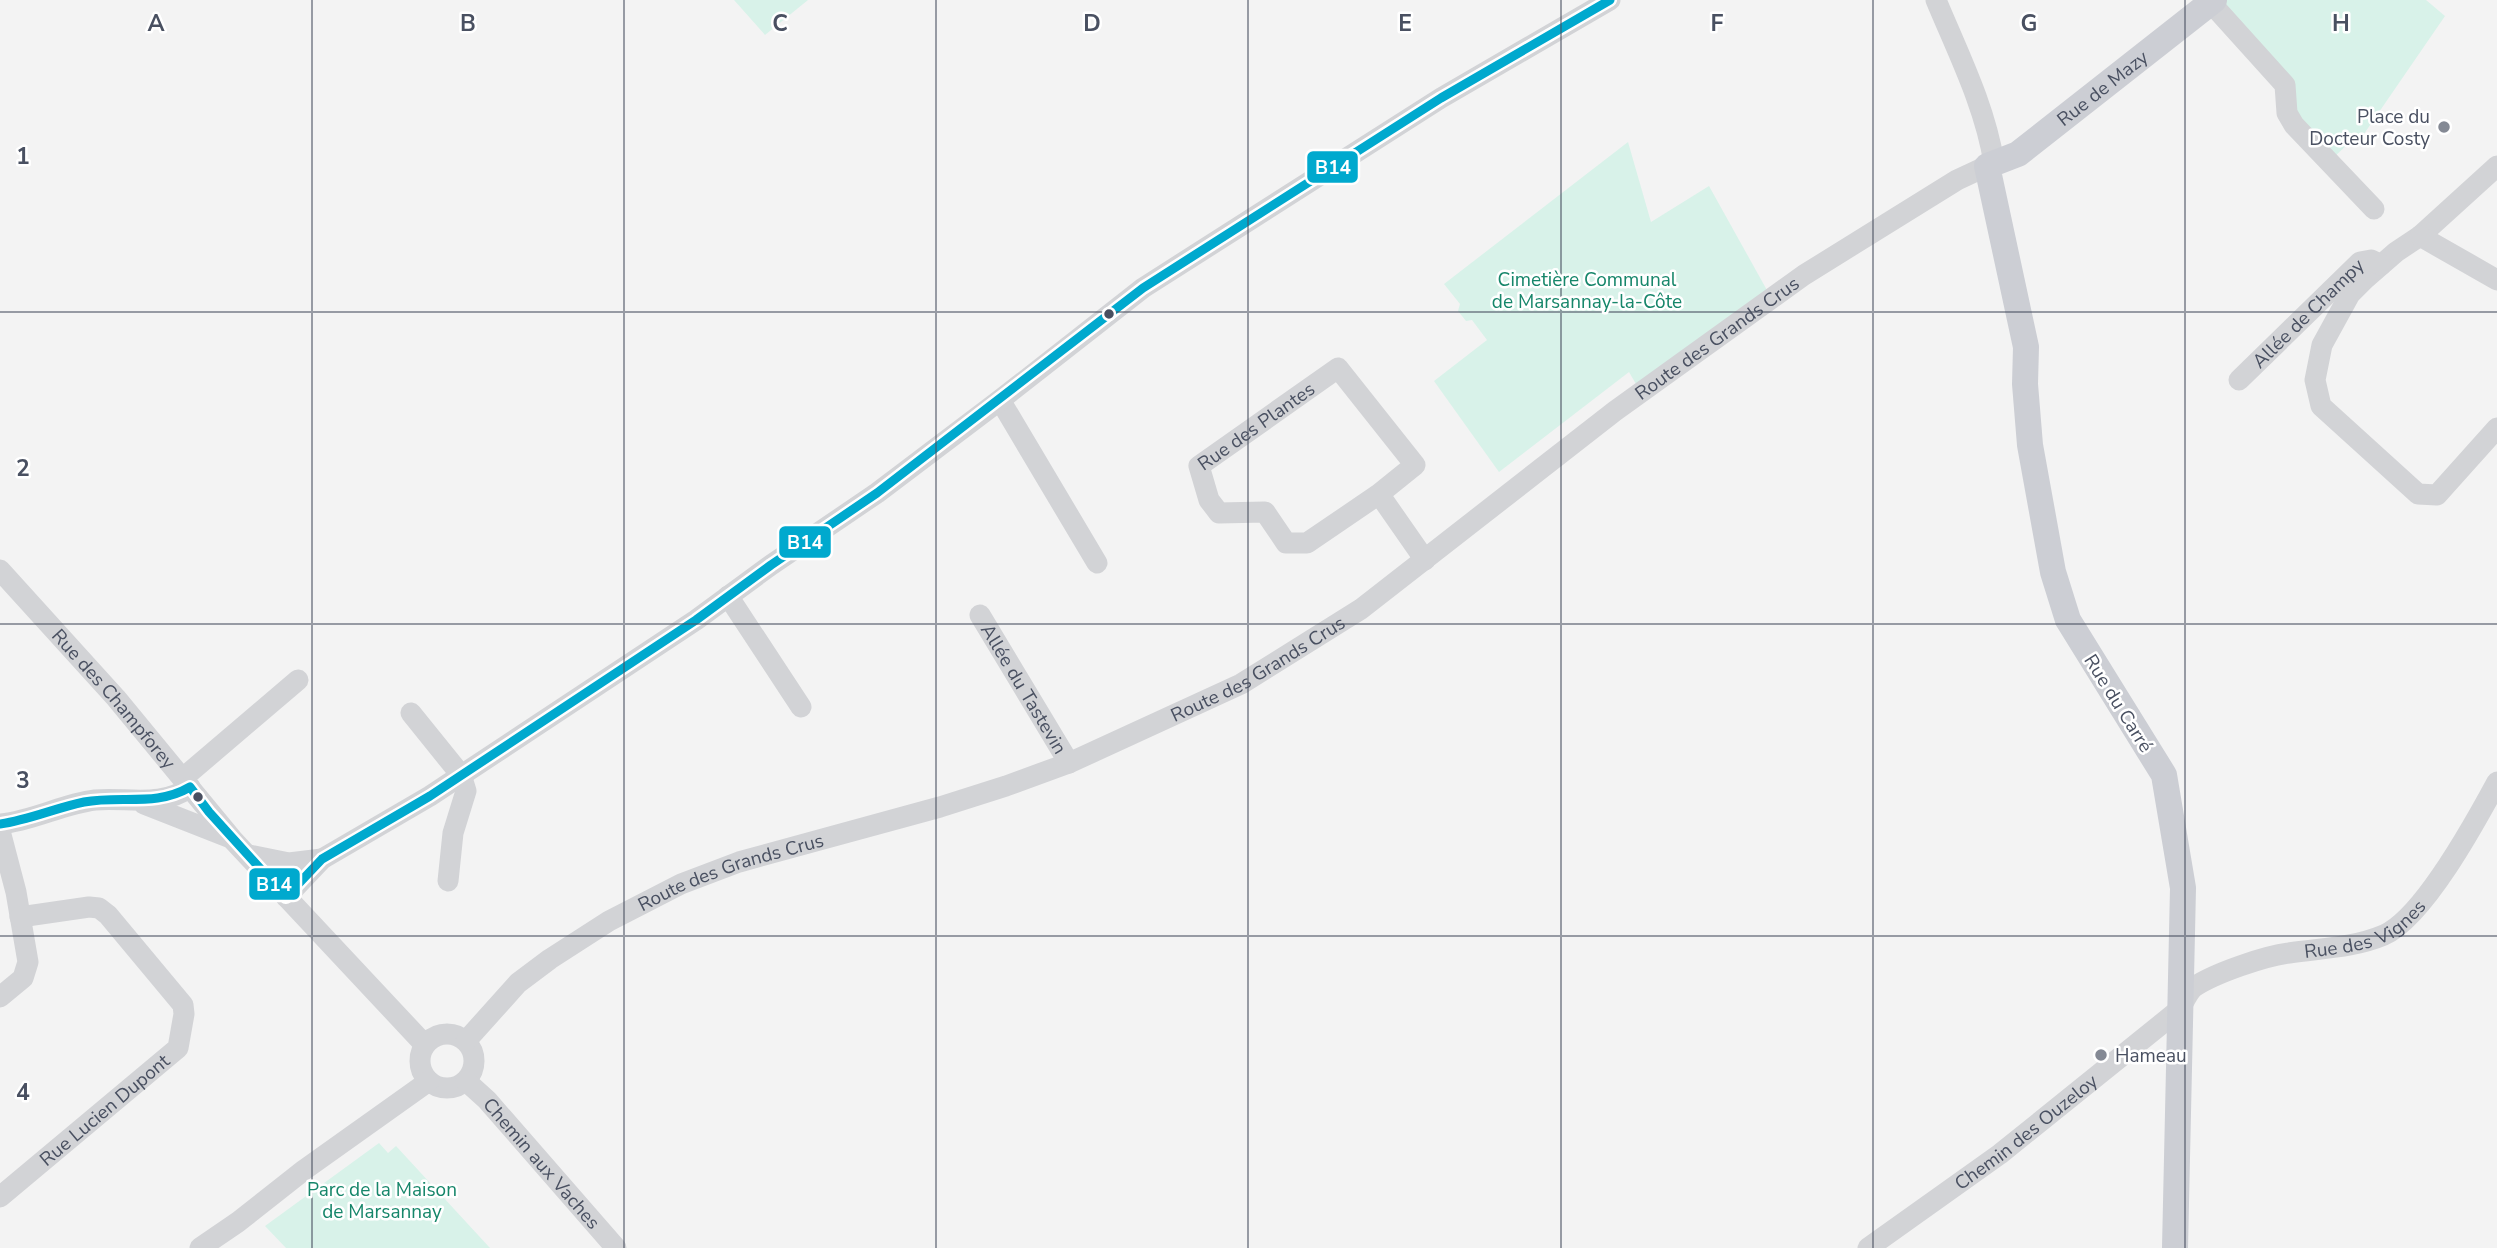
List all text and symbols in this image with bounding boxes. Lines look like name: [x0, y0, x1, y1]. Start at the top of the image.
text: A: [147, 8, 165, 39]
text: B: [460, 8, 476, 39]
text: C: [772, 8, 788, 39]
text: D: [1083, 8, 1101, 39]
text: E: [1398, 8, 1412, 39]
text: F: [1711, 8, 1724, 39]
text: G: [2021, 8, 2037, 39]
text: H: [2332, 8, 2350, 39]
street label: Rue de Mazy: [2052, 45, 2154, 133]
place label: Place du Docteur Costy: [2309, 104, 2430, 152]
marker: Place du Docteur Costy: [2436, 119, 2452, 135]
text: 1: [16, 141, 30, 172]
line badge: B14: [1306, 150, 1359, 184]
text: B14: [1315, 155, 1351, 181]
street label: Allée de Champy: [2247, 253, 2370, 374]
park label: Cimetière Communal de Marsannay-la-Côte: [1492, 267, 1682, 315]
street label: Route des Grands Crus: [1630, 271, 1805, 407]
unlabelled marker: [1102, 307, 1116, 321]
street label: Rue des Plantes: [1193, 376, 1320, 477]
text: 2: [16, 453, 30, 484]
line badge: B14: [778, 525, 832, 559]
text: B14: [787, 530, 823, 556]
street label: Route des Grands Crus: [1167, 610, 1350, 729]
street label: Allée du Tastevin: [974, 619, 1073, 759]
street label: Rue des Champforey: [45, 624, 181, 775]
street label: Rue du Carré: [2078, 650, 2159, 758]
text: 3: [16, 765, 30, 796]
unlabelled marker: [191, 790, 205, 804]
street label: Route des Grands Crus: [633, 827, 827, 918]
line badge: B14: [248, 867, 301, 901]
text: B14: [256, 872, 292, 898]
street label: Rue des Vignes: [2303, 894, 2432, 965]
place label: Hameau: [2115, 1043, 2187, 1069]
marker: Hameau: [2093, 1047, 2109, 1063]
street label: Rue Lucien Dupont: [34, 1048, 176, 1172]
street label: Chemin des Ouzeloy: [1949, 1068, 2104, 1196]
text: 4: [16, 1077, 30, 1108]
street label: Chemin aux Vaches: [477, 1092, 606, 1235]
park label: Parc de la Maison de Marsannay: [307, 1177, 457, 1225]

